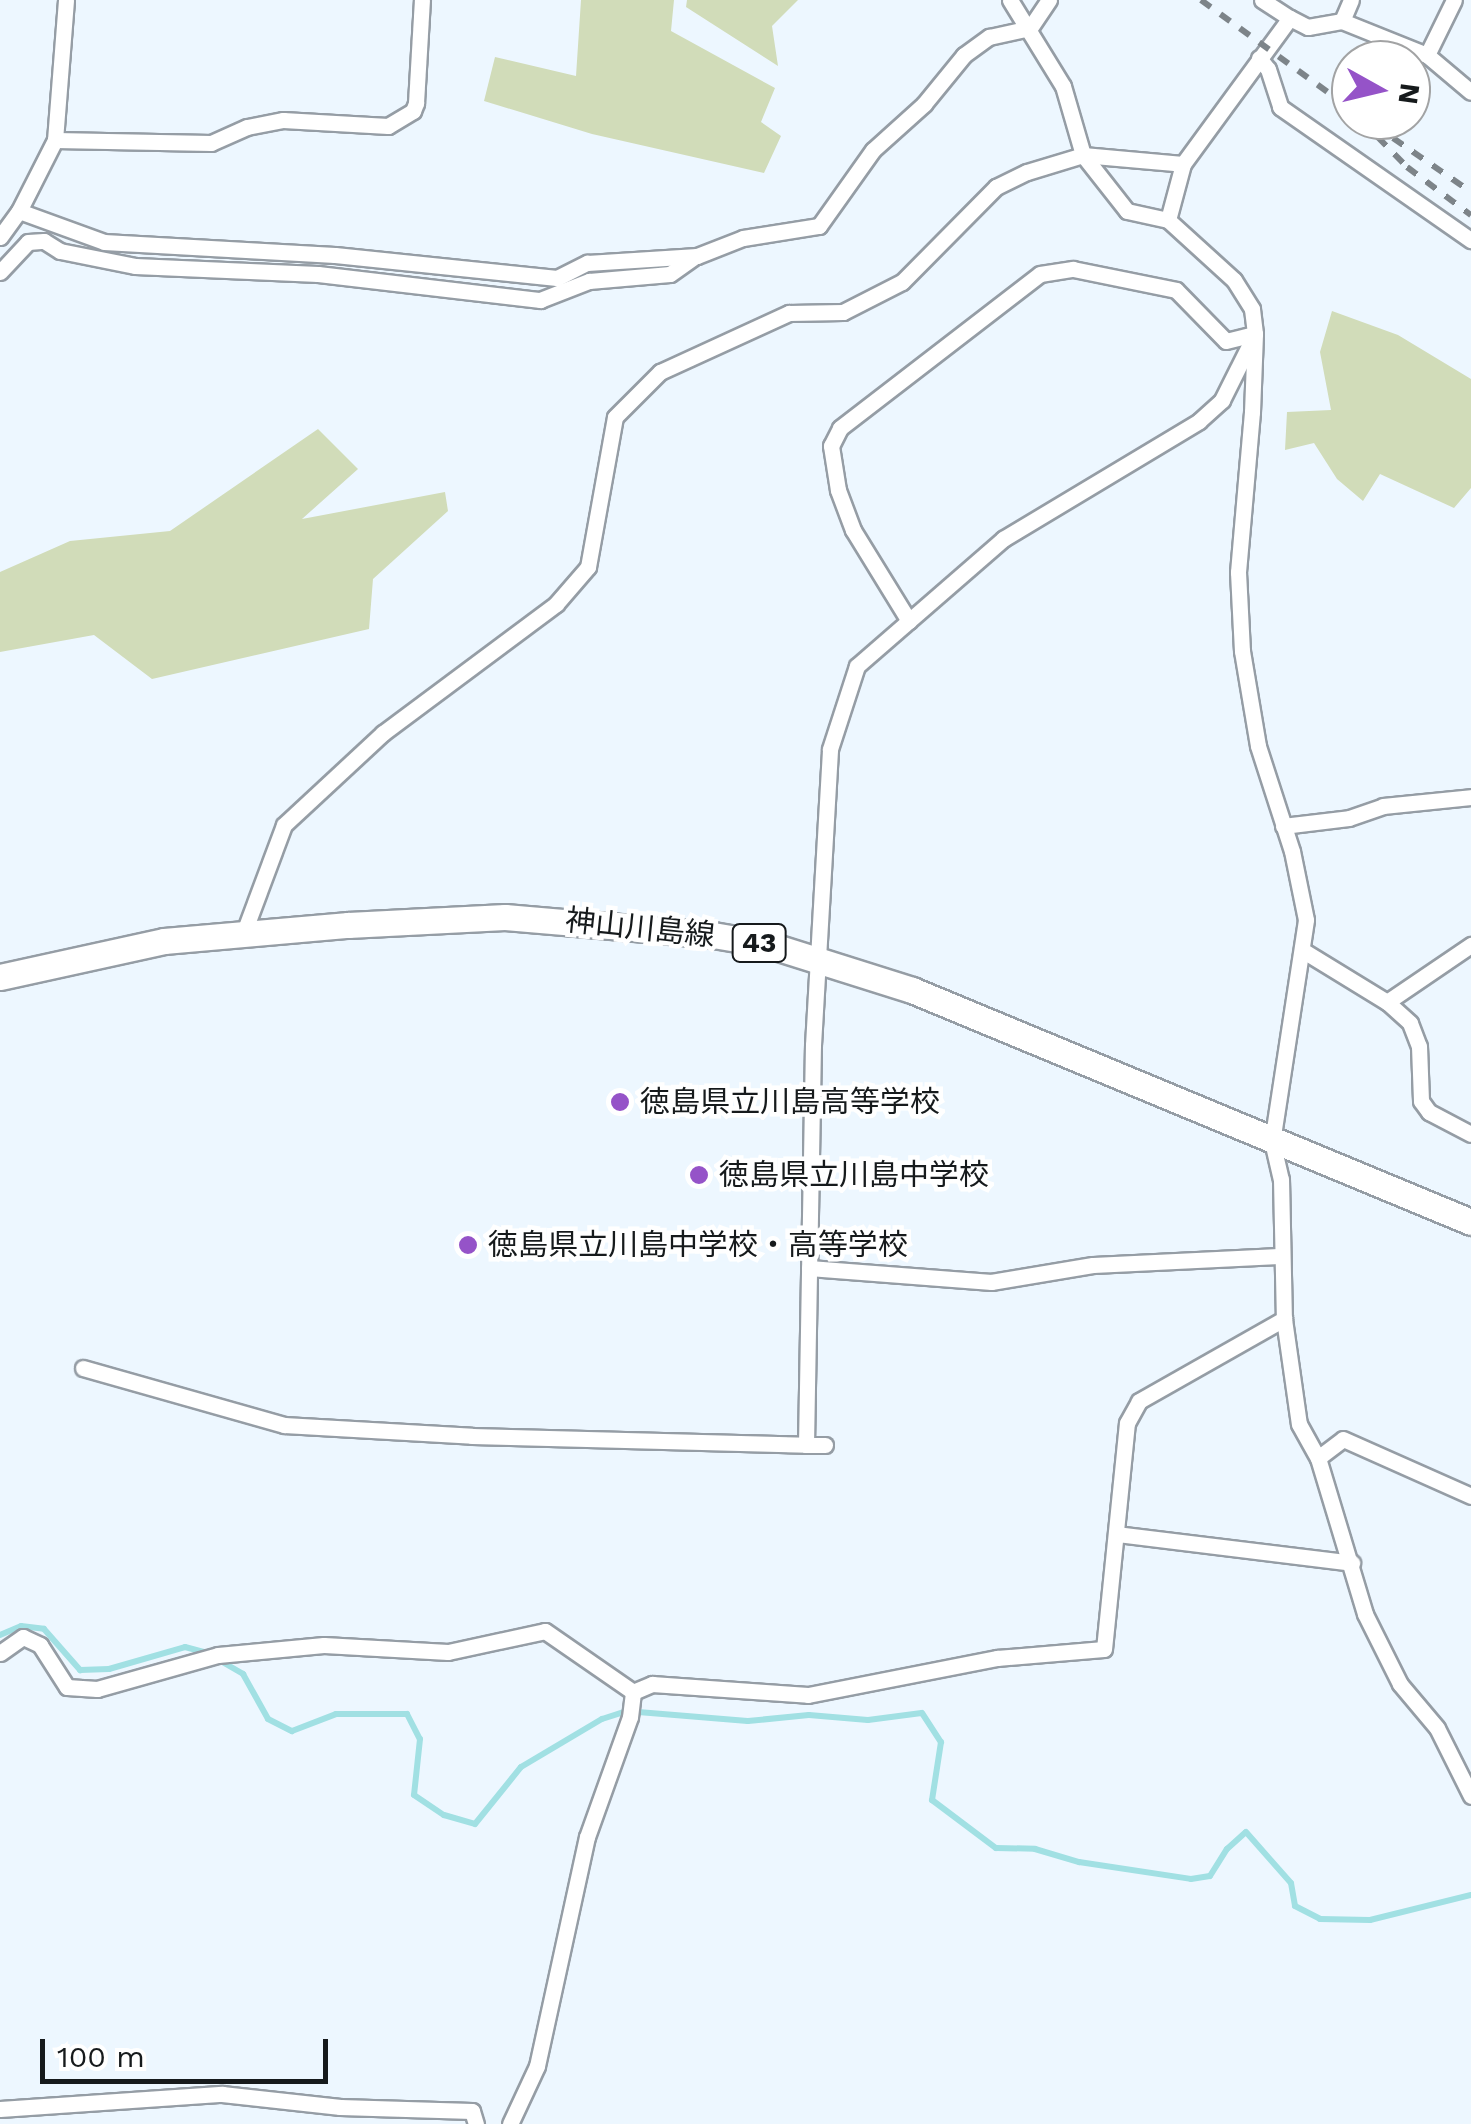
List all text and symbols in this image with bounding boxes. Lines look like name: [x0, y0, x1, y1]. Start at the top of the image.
north arrow: [1331, 40, 1431, 140]
text: N: [1391, 81, 1427, 107]
street label: 神山川島線: [564, 902, 716, 954]
road number: 43: [732, 920, 786, 966]
place label: 徳島県立川島高等学校: [640, 1084, 940, 1120]
marker: 徳島県立川島高等学校: [609, 1091, 631, 1113]
place label: 徳島県立川島中学校: [719, 1157, 989, 1193]
marker: 徳島県立川島中学校: [688, 1164, 710, 1186]
place label: 徳島県立川島中学校・高等学校: [488, 1227, 908, 1263]
marker: 徳島県立川島中学校・高等学校: [457, 1234, 479, 1256]
scale bar: [45, 2019, 332, 2081]
text: 100 m: [57, 2039, 145, 2074]

